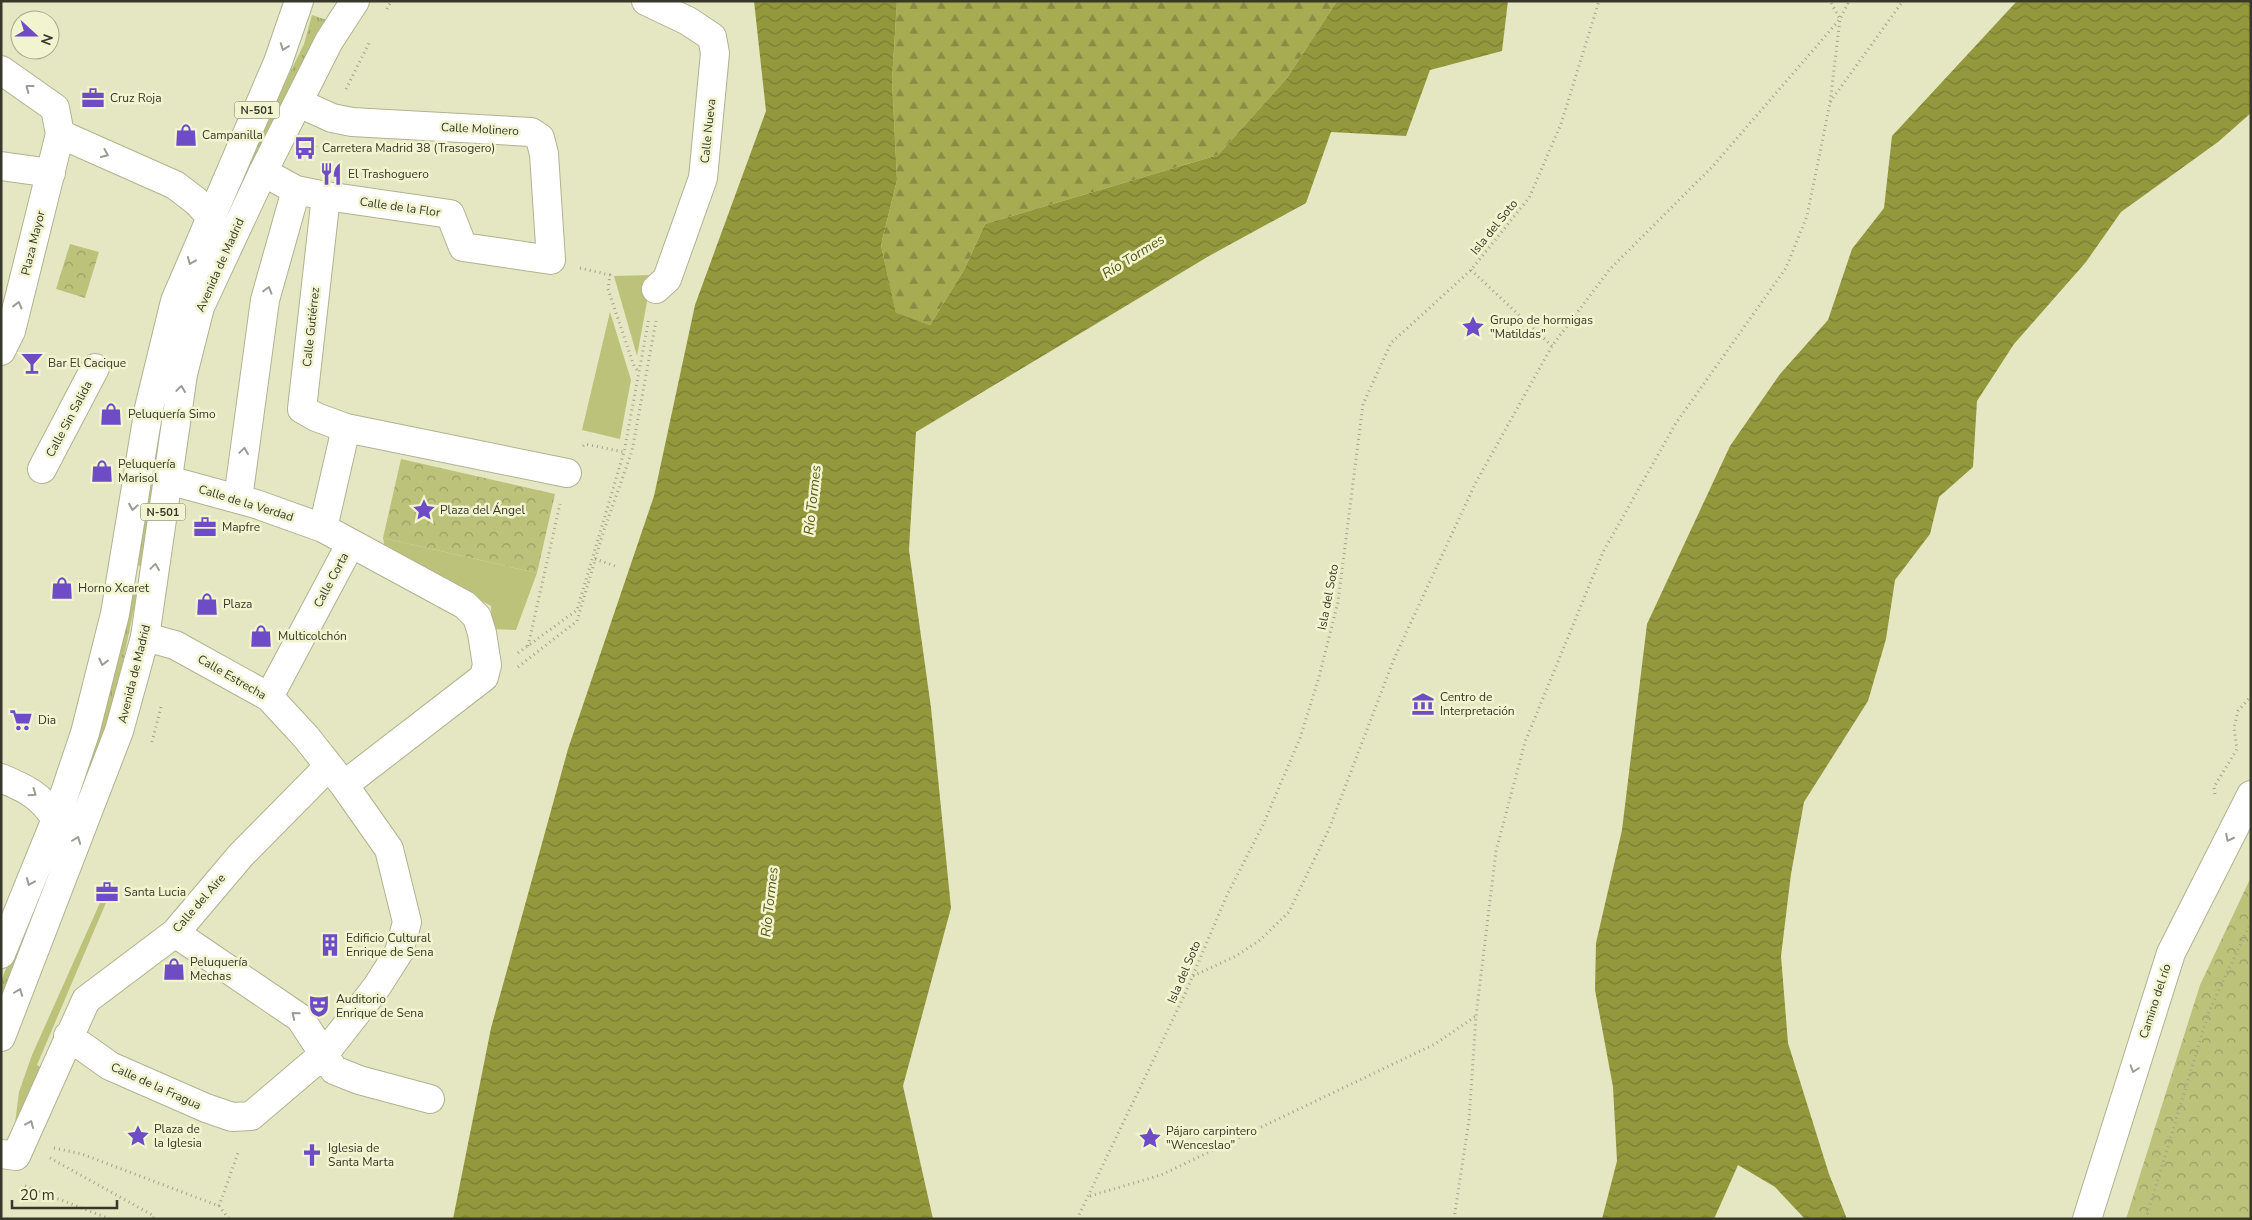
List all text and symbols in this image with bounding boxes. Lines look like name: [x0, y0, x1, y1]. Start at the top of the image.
north arrow: [10, 10, 60, 60]
text: N: [36, 31, 57, 48]
one-way arrow: [279, 43, 289, 51]
office icon: Cruz Roja: [80, 85, 106, 111]
one-way arrow: [26, 86, 35, 94]
place label: Cruz Roja: [110, 90, 162, 106]
street label: Calle Nueva: [697, 98, 719, 164]
road number: N-501: [234, 102, 280, 118]
street label: Calle Molinero: [441, 119, 520, 139]
shop icon: Campanilla: [173, 122, 199, 148]
place label: Campanilla: [202, 127, 263, 143]
bus stop icon: Carretera Madrid 38 (Trasogero): [292, 135, 318, 161]
place label: Carretera Madrid 38 (Trasogero): [322, 140, 495, 156]
one-way arrow: [100, 147, 109, 158]
restaurant icon: El Trashoguero: [318, 161, 344, 187]
place label: El Trashoguero: [348, 166, 429, 182]
street label: Calle de la Flor: [359, 193, 442, 221]
street label: Isla del Soto: [1467, 196, 1521, 258]
street label: Plaza Mayor: [17, 208, 49, 277]
street label: Avenida de Madrid: [192, 216, 248, 314]
water label: Río Tormes: [1098, 230, 1168, 283]
one-way arrow: [187, 256, 197, 265]
one-way arrow: [262, 286, 272, 295]
street label: Calle Gutiérrez: [299, 286, 323, 368]
one-way arrow: [12, 302, 22, 310]
place label: Grupo de hormigas "Matildas": [1490, 312, 1593, 342]
place icon: Grupo de hormigas "Matildas": [1460, 314, 1486, 340]
bar icon: Bar El Cacique: [19, 350, 45, 376]
place label: Bar El Cacique: [48, 355, 126, 371]
street label: Calle Sin Salida: [42, 378, 96, 460]
one-way arrow: [175, 384, 186, 392]
shop icon: Peluquería Simo: [98, 401, 124, 427]
place label: Peluquería Simo: [128, 406, 216, 422]
one-way arrow: [238, 446, 249, 454]
place label: Peluquería Marisol: [118, 456, 176, 486]
shop icon: Peluquería Marisol: [89, 458, 115, 484]
water label: Río Tormes: [799, 464, 826, 536]
street label: Calle de la Verdad: [196, 481, 296, 525]
place icon: Plaza del Ángel: [411, 497, 437, 523]
place label: Plaza del Ángel: [440, 502, 525, 518]
one-way arrow: [128, 503, 138, 512]
road number: N-501: [140, 504, 186, 520]
office icon: Mapfre: [192, 514, 218, 540]
place label: Mapfre: [222, 519, 260, 535]
street label: Calle Corta: [310, 550, 352, 610]
street label: Isla del Soto: [1314, 562, 1342, 631]
one-way arrow: [149, 563, 160, 571]
shop icon: Horno Xcaret: [49, 575, 75, 601]
place label: Horno Xcaret: [78, 580, 150, 596]
shop icon: Plaza: [194, 591, 220, 617]
place label: Plaza: [223, 596, 252, 612]
street label: Avenida de Madrid: [114, 623, 154, 725]
shop icon: Multicolchón: [248, 623, 274, 649]
place label: Multicolchón: [278, 628, 347, 644]
street label: Calle Estrecha: [195, 651, 269, 703]
one-way arrow: [98, 657, 109, 666]
place label: Centro de Interpretación: [1440, 689, 1515, 719]
museum icon: Centro de Interpretación: [1410, 691, 1436, 717]
supermarket icon: Dia: [8, 707, 34, 733]
place label: Dia: [38, 712, 56, 728]
one-way arrow: [27, 787, 36, 796]
one-way arrow: [2225, 833, 2235, 842]
one-way arrow: [71, 836, 82, 845]
water label: Río Tormes: [756, 866, 783, 938]
street label: Calle del Aire: [169, 870, 229, 936]
one-way arrow: [26, 877, 37, 886]
office icon: Santa Lucia: [94, 879, 120, 905]
place label: Santa Lucia: [124, 884, 186, 900]
place label: Edificio Cultural Enrique de Sena: [346, 930, 434, 960]
building icon: Edificio Cultural Enrique de Sena: [317, 932, 343, 958]
street label: Isla del Soto: [1164, 938, 1205, 1006]
place label: Peluquería Mechas: [190, 954, 248, 984]
shop icon: Peluquería Mechas: [161, 956, 187, 982]
street label: Camino del río: [2135, 961, 2175, 1040]
one-way arrow: [13, 988, 23, 996]
place label: Auditorio Enrique de Sena: [336, 991, 424, 1021]
theatre icon: Auditorio Enrique de Sena: [306, 993, 332, 1019]
one-way arrow: [292, 1012, 301, 1020]
street label: Calle de la Fragua: [108, 1059, 204, 1113]
one-way arrow: [2129, 1064, 2139, 1072]
one-way arrow: [23, 1120, 34, 1129]
place label: Plaza de la Iglesia: [154, 1121, 202, 1151]
place icon: Plaza de la Iglesia: [125, 1123, 151, 1149]
place label: Pájaro carpintero "Wenceslao": [1166, 1123, 1257, 1153]
place icon: Pájaro carpintero "Wenceslao": [1137, 1125, 1163, 1151]
place label: Iglesia de Santa Marta: [328, 1140, 394, 1170]
church icon: Iglesia de Santa Marta: [299, 1142, 325, 1168]
scale bar: [12, 1178, 118, 1210]
text: 20 m: [20, 1185, 55, 1205]

